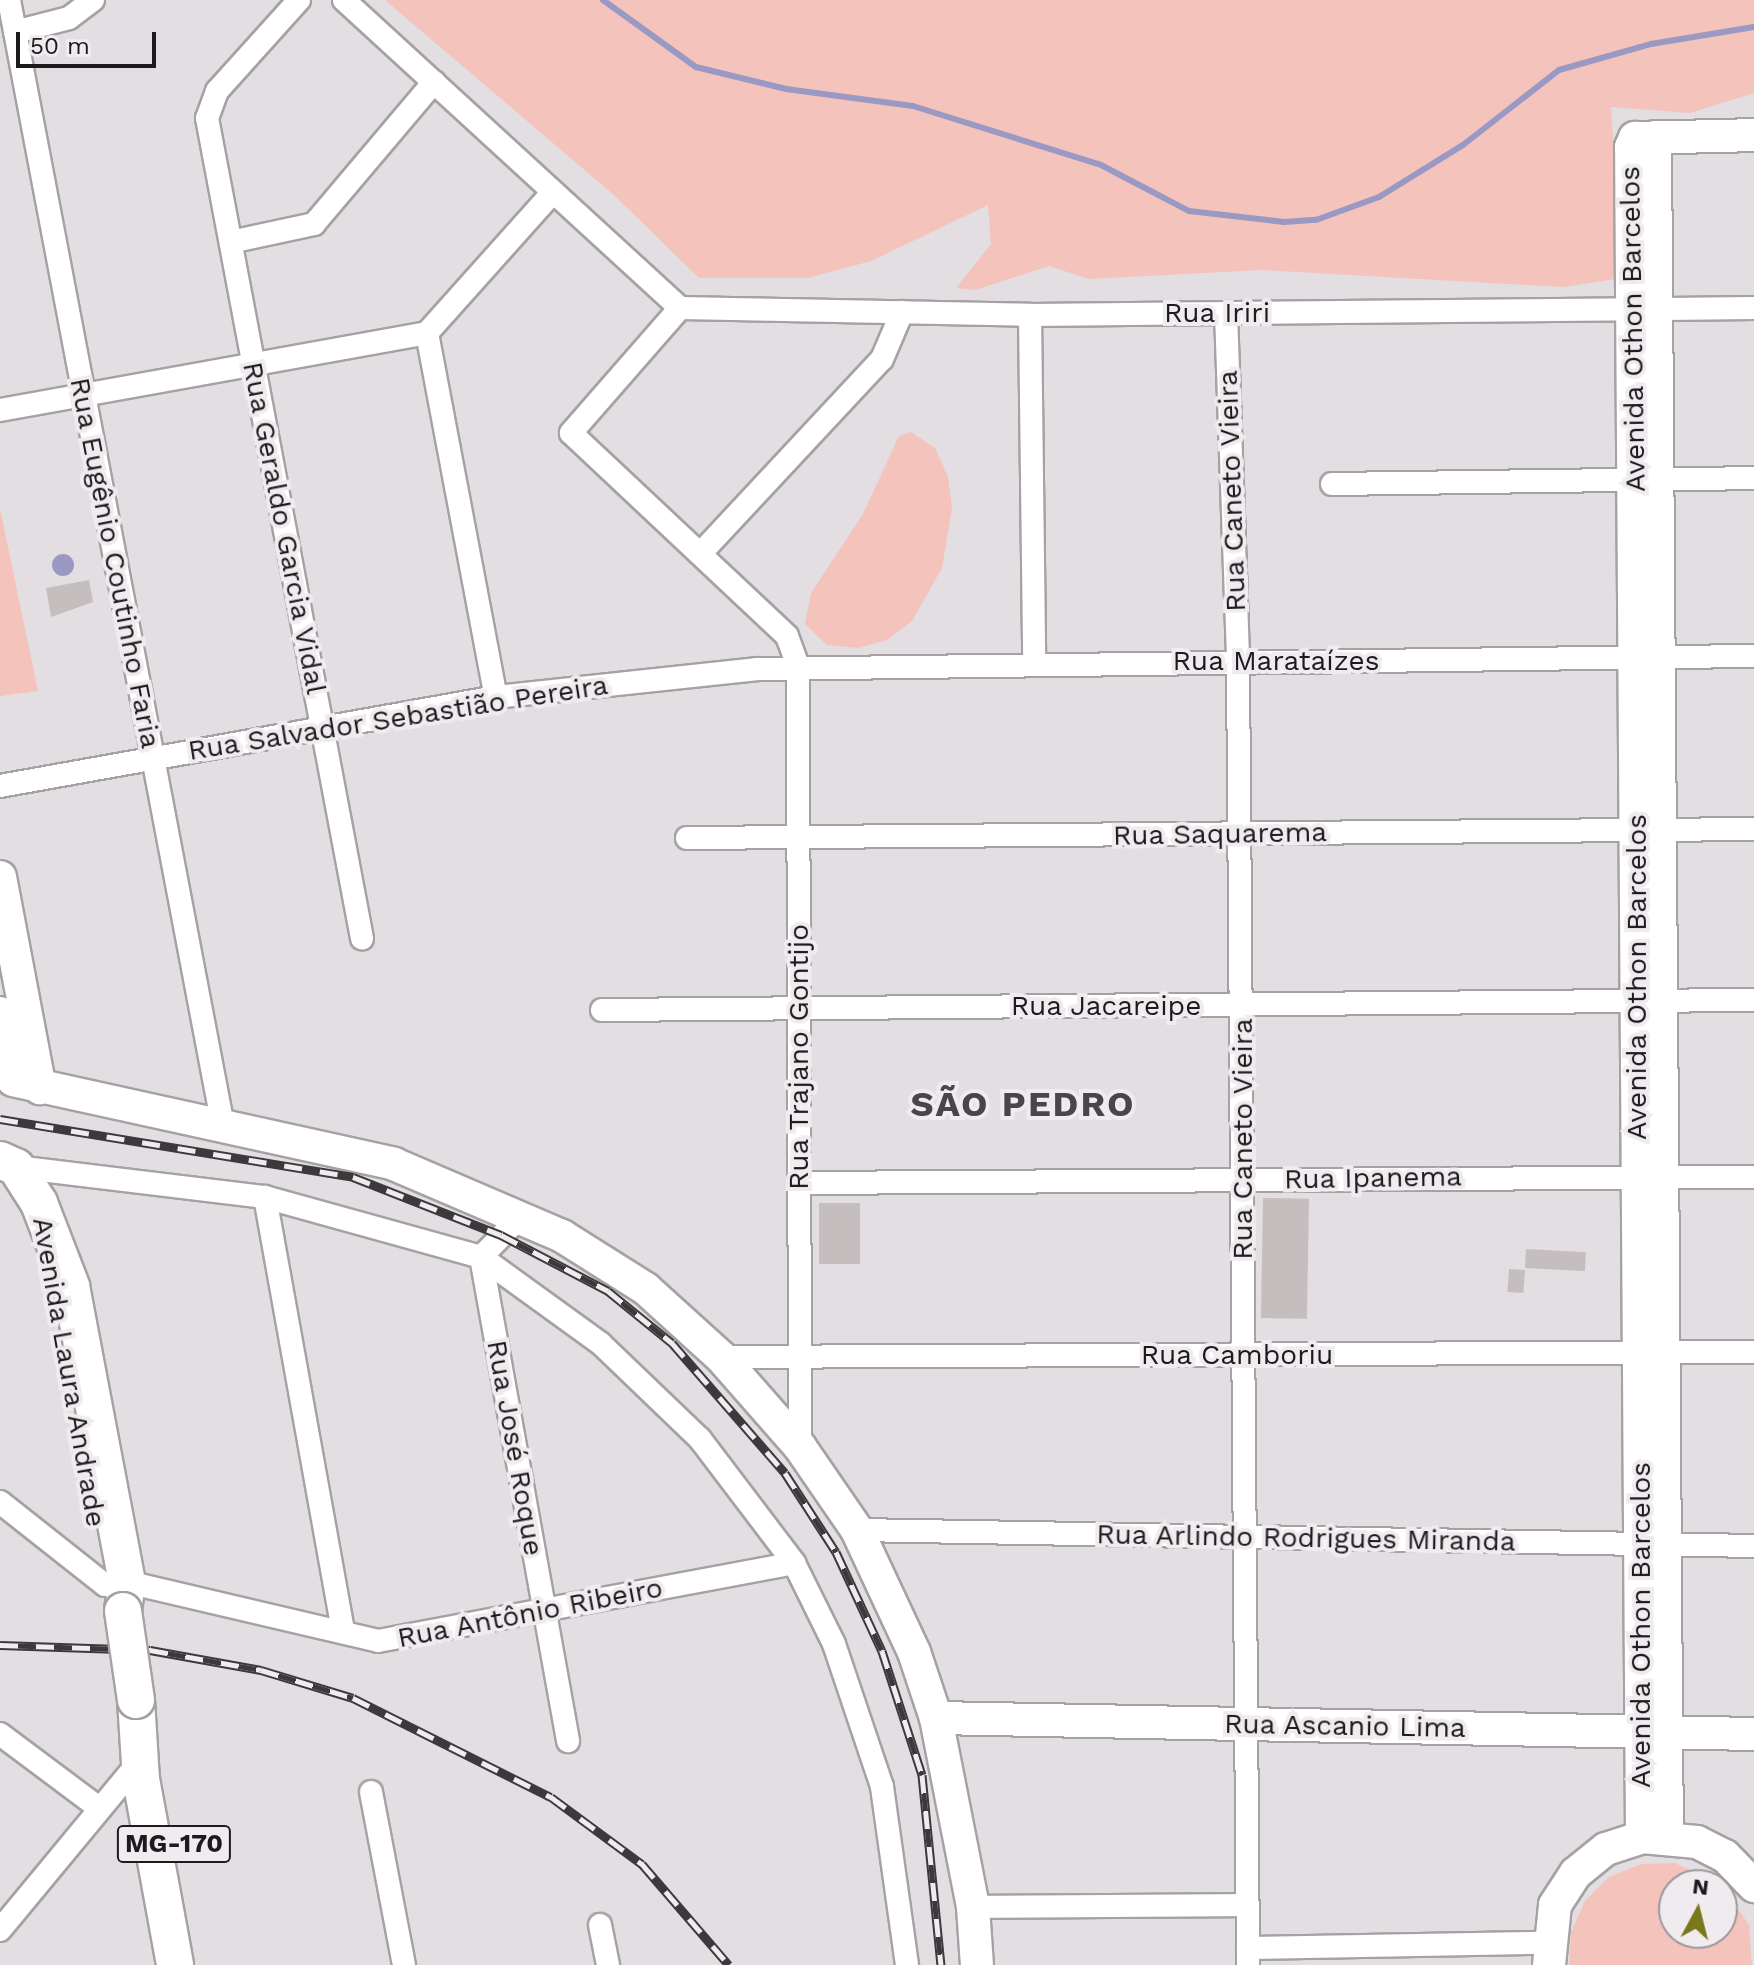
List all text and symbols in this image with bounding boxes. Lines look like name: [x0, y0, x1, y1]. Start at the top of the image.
scale bar: [20, 16, 160, 66]
text: 50 m: [30, 32, 90, 60]
street label: Avenida Othon Barcelos: [1613, 165, 1653, 493]
street label: Rua Iriri: [1164, 296, 1270, 330]
street label: Rua Geraldo Garcia Vidal: [235, 358, 333, 698]
street label: Rua Caneto Vieira: [1211, 369, 1253, 613]
street label: Rua Eugênio Coutinho Faria: [62, 374, 168, 752]
street label: Rua Marataízes: [1172, 644, 1380, 678]
street label: Rua Salvador Sebastião Pereira: [185, 668, 611, 768]
street label: Avenida Othon Barcelos: [1620, 814, 1654, 1140]
street label: Rua Saquarema: [1112, 815, 1328, 853]
street label: Rua Trajano Gontijo: [782, 923, 816, 1191]
street label: Rua Jacareipe: [1010, 989, 1202, 1023]
street label: Rua Caneto Vieira: [1226, 1017, 1260, 1261]
district label: SÃO PEDRO: [910, 1083, 1136, 1127]
street label: Rua Ipanema: [1283, 1160, 1463, 1196]
street label: Avenida Laura Andrade: [25, 1213, 113, 1531]
street label: Rua José Roque: [479, 1337, 551, 1559]
street label: Rua Camboriu: [1140, 1338, 1334, 1372]
street label: Avenida Othon Barcelos: [1624, 1462, 1658, 1788]
street label: Rua Arlindo Rodrigues Miranda: [1095, 1518, 1517, 1558]
street label: Rua Antônio Ribeiro: [394, 1571, 666, 1655]
street label: Rua Ascanio Lima: [1223, 1707, 1467, 1745]
road number: MG-170: [116, 1822, 232, 1866]
north arrow: [1658, 1869, 1738, 1949]
text: N: [1691, 1873, 1710, 1900]

